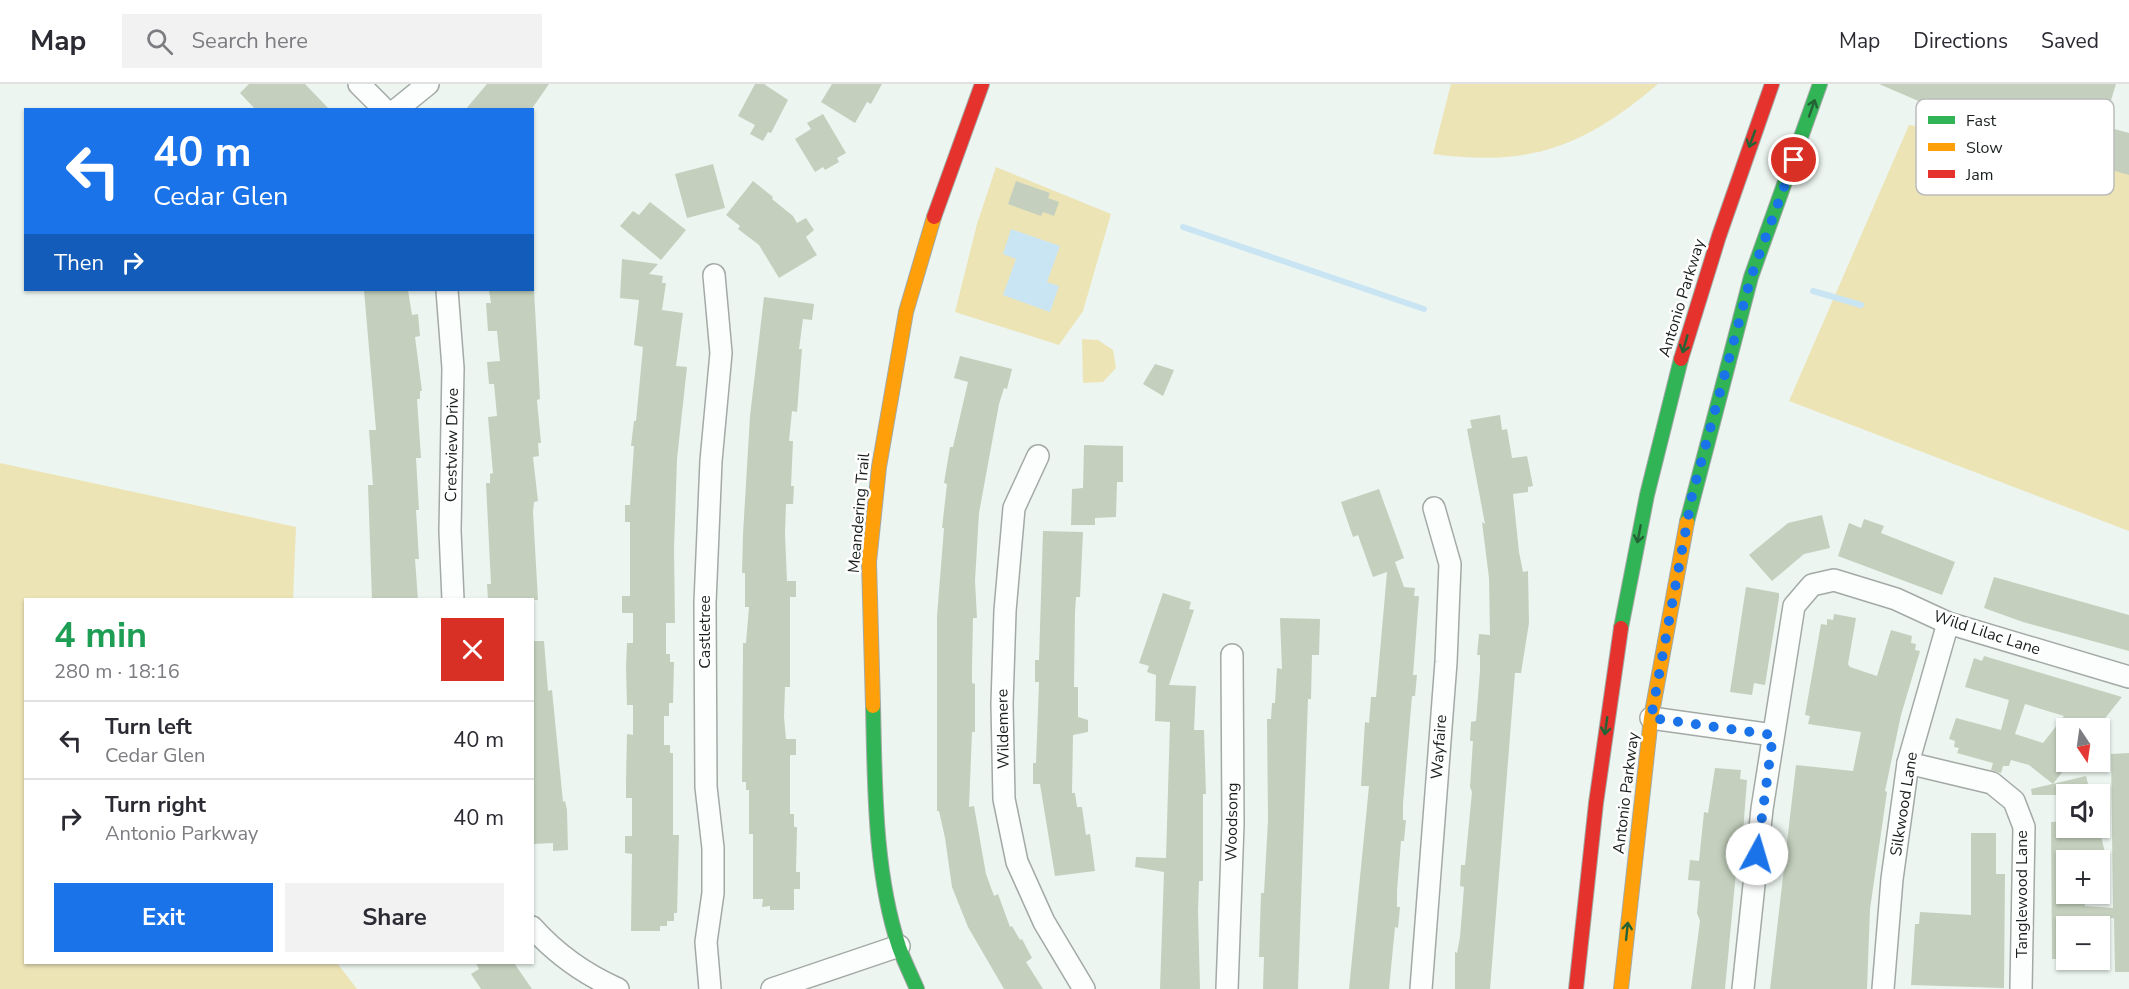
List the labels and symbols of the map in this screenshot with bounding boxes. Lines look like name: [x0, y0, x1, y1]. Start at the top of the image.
one-way arrow: [1807, 99, 1818, 118]
legend: [1916, 99, 2114, 195]
text: Fast: [1966, 110, 1997, 132]
one-way arrow: [1745, 129, 1756, 148]
pin: [1768, 134, 1819, 185]
text: Slow: [1966, 137, 2003, 159]
text: Jam: [1965, 164, 1993, 186]
street label: Antonio Parkway: [1654, 235, 1711, 360]
one-way arrow: [1679, 335, 1691, 354]
street label: Crestview Drive: [440, 388, 464, 502]
street label: Meandering Trail: [843, 452, 875, 574]
one-way arrow: [1633, 523, 1644, 543]
street label: Castletree: [694, 595, 716, 669]
street label: Wild Lilac Lane: [1931, 605, 2043, 661]
street label: Wildemere: [991, 689, 1015, 769]
street label: Wayfaire: [1426, 714, 1452, 780]
one-way arrow: [1600, 715, 1611, 735]
north arrow: [2056, 718, 2110, 772]
street label: Antonio Parkway: [1608, 730, 1644, 855]
street label: Silkwood Lane: [1885, 750, 1923, 858]
street label: Woodsong: [1220, 782, 1244, 862]
position arrow: [1725, 822, 1789, 886]
street label: Tanglewood Lane: [2011, 830, 2033, 958]
one-way arrow: [1622, 921, 1633, 941]

